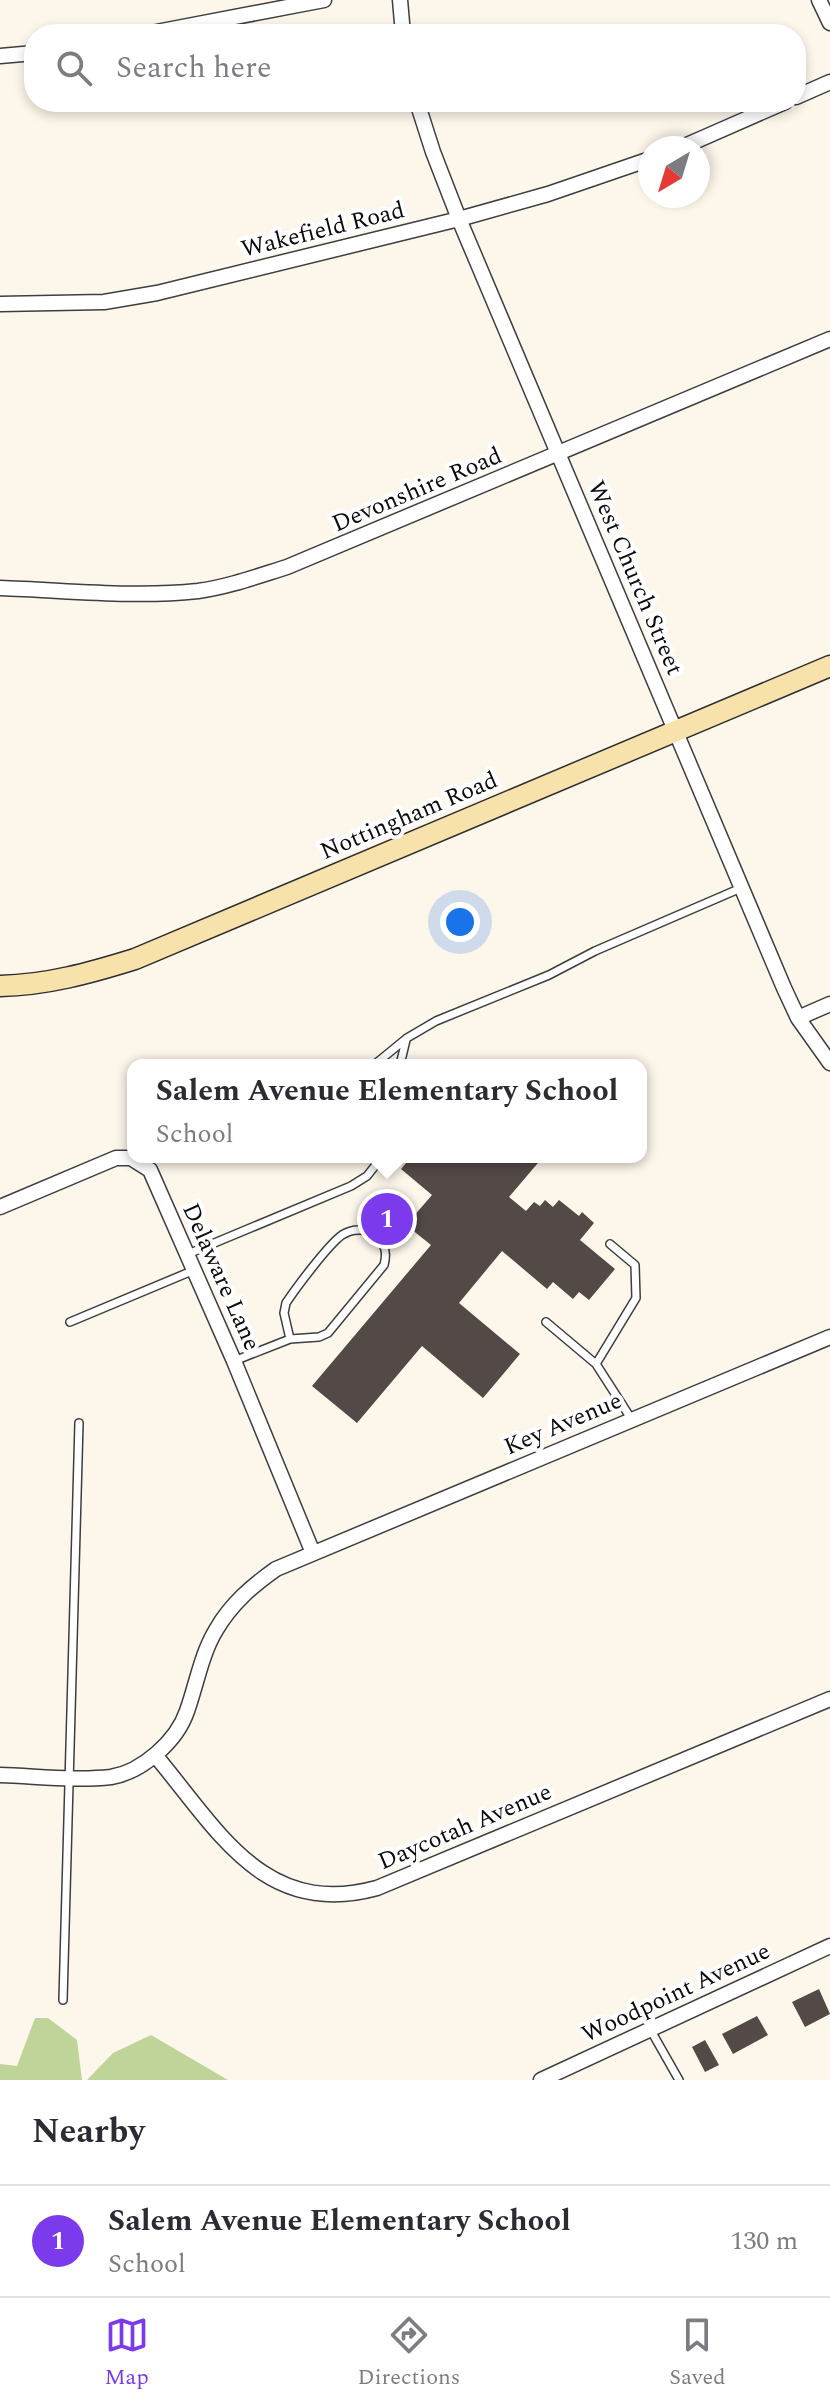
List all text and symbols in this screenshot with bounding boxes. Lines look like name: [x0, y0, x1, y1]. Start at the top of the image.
search box: [24, 24, 806, 112]
text: Search here: [116, 45, 272, 91]
icon: search: [52, 46, 96, 90]
north arrow: [638, 136, 710, 208]
street label: Wakefield Road: [238, 192, 408, 268]
street label: Devonshire Road: [326, 438, 508, 542]
street label: West Church Street: [578, 475, 692, 681]
street label: Nottingham Road: [315, 762, 503, 870]
your location: [440, 902, 480, 942]
popup: [127, 1059, 647, 1163]
text: Salem Avenue Elementary School: [156, 1068, 618, 1114]
text: School: [156, 1114, 233, 1154]
pin: 1: [361, 1189, 413, 1249]
street label: Delaware Lane: [172, 1197, 270, 1357]
street label: Key Avenue: [498, 1383, 628, 1465]
street label: Daycotah Avenue: [373, 1774, 557, 1880]
street label: Woodpoint Avenue: [576, 1933, 776, 2053]
text: Nearby: [32, 2106, 145, 2158]
text: Salem Avenue Elementary School: [108, 2198, 571, 2244]
text: 1: [51, 2221, 65, 2261]
text: 130 m: [730, 2221, 798, 2261]
text: School: [108, 2244, 186, 2284]
tab: Map: [104, 2313, 149, 2394]
tab: Directions: [358, 2313, 460, 2394]
tab: Saved: [669, 2313, 726, 2394]

